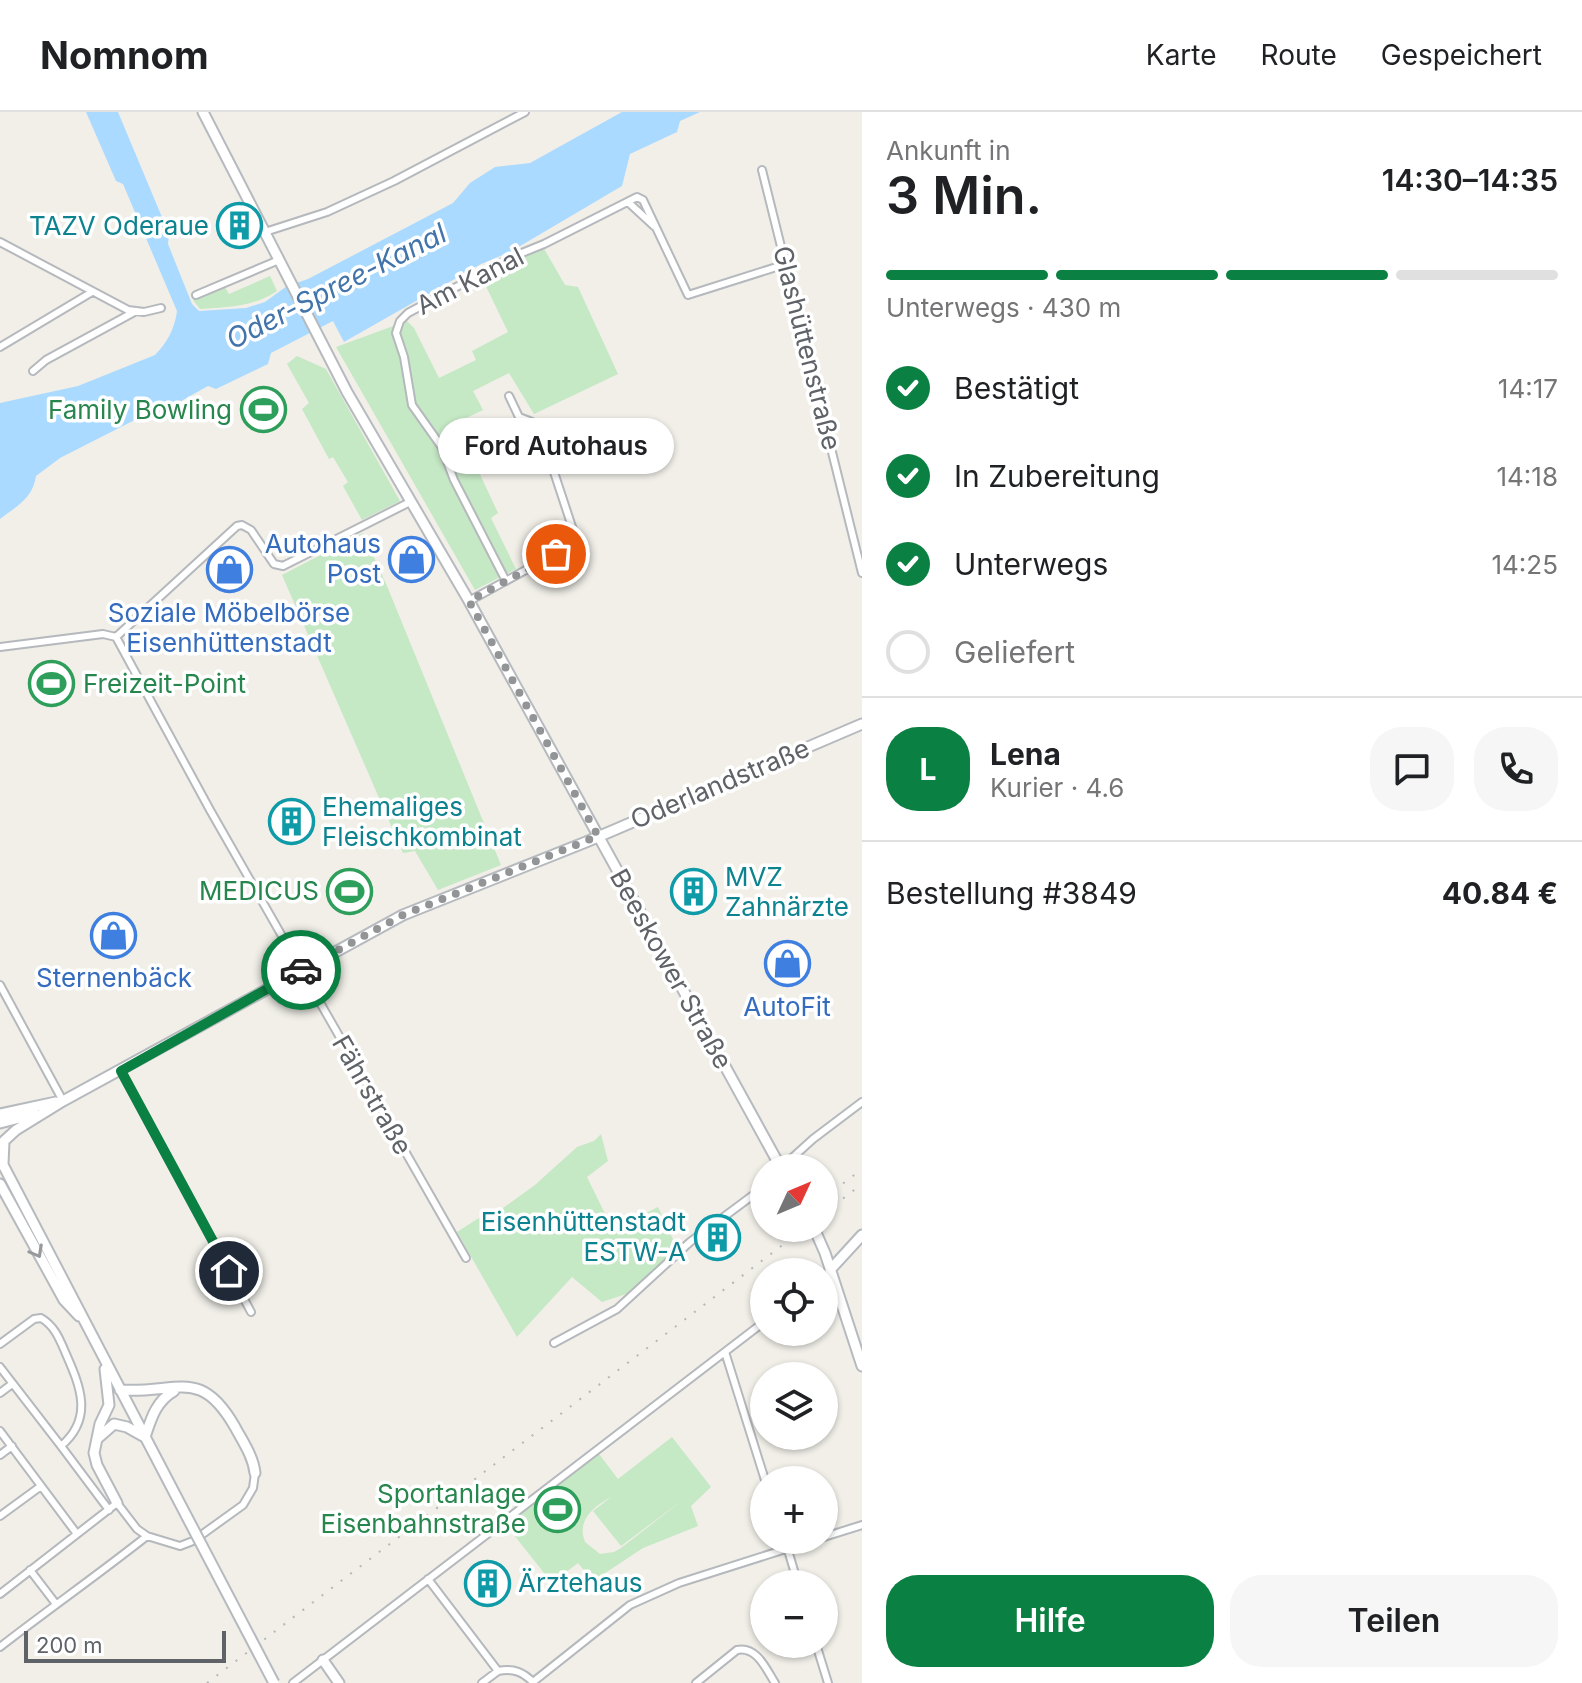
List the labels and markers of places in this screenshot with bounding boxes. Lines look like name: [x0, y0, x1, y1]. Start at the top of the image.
building icon: TAZV Oderaue: [216, 202, 264, 250]
place label: TAZV Oderaue: [29, 210, 209, 241]
sports icon: Family Bowling: [239, 386, 287, 434]
place label: Family Bowling: [48, 394, 232, 425]
callout: Ford Autohaus: [438, 418, 674, 474]
pin: [522, 520, 590, 588]
place label: Autohaus Post: [265, 528, 381, 589]
shop icon: Autohaus Post: [388, 535, 436, 583]
shop icon: Soziale Möbelbörse Eisenhüttenstadt: [205, 546, 253, 594]
place label: Soziale Möbelbörse Eisenhüttenstadt: [108, 597, 350, 658]
sports icon: Freizeit-Point: [28, 660, 76, 708]
place label: Freizeit-Point: [83, 668, 246, 699]
place label: Ehemaliges Fleischkombinat: [322, 791, 522, 852]
building icon: Ehemaliges Fleischkombinat: [267, 798, 315, 846]
place label: MVZ Zahnärzte: [725, 861, 849, 922]
sports icon: MEDICUS: [326, 867, 374, 915]
building icon: MVZ Zahnärzte: [670, 868, 718, 916]
place label: MEDICUS: [199, 875, 319, 906]
shop icon: Sternenbäck: [90, 911, 138, 959]
shop icon: AutoFit: [763, 940, 811, 988]
place label: Sternenbäck: [36, 962, 192, 993]
place label: AutoFit: [743, 991, 831, 1022]
place label: Eisenhüttenstadt ESTW-A: [481, 1206, 686, 1267]
building icon: Eisenhüttenstadt ESTW-A: [693, 1213, 741, 1261]
pin: [195, 1237, 263, 1305]
place label: Sportanlage Eisenbahnstraße: [321, 1478, 526, 1539]
sports icon: Sportanlage Eisenbahnstraße: [533, 1485, 581, 1533]
building icon: Ärztehaus: [463, 1559, 511, 1607]
place label: Ärztehaus: [518, 1567, 643, 1598]

